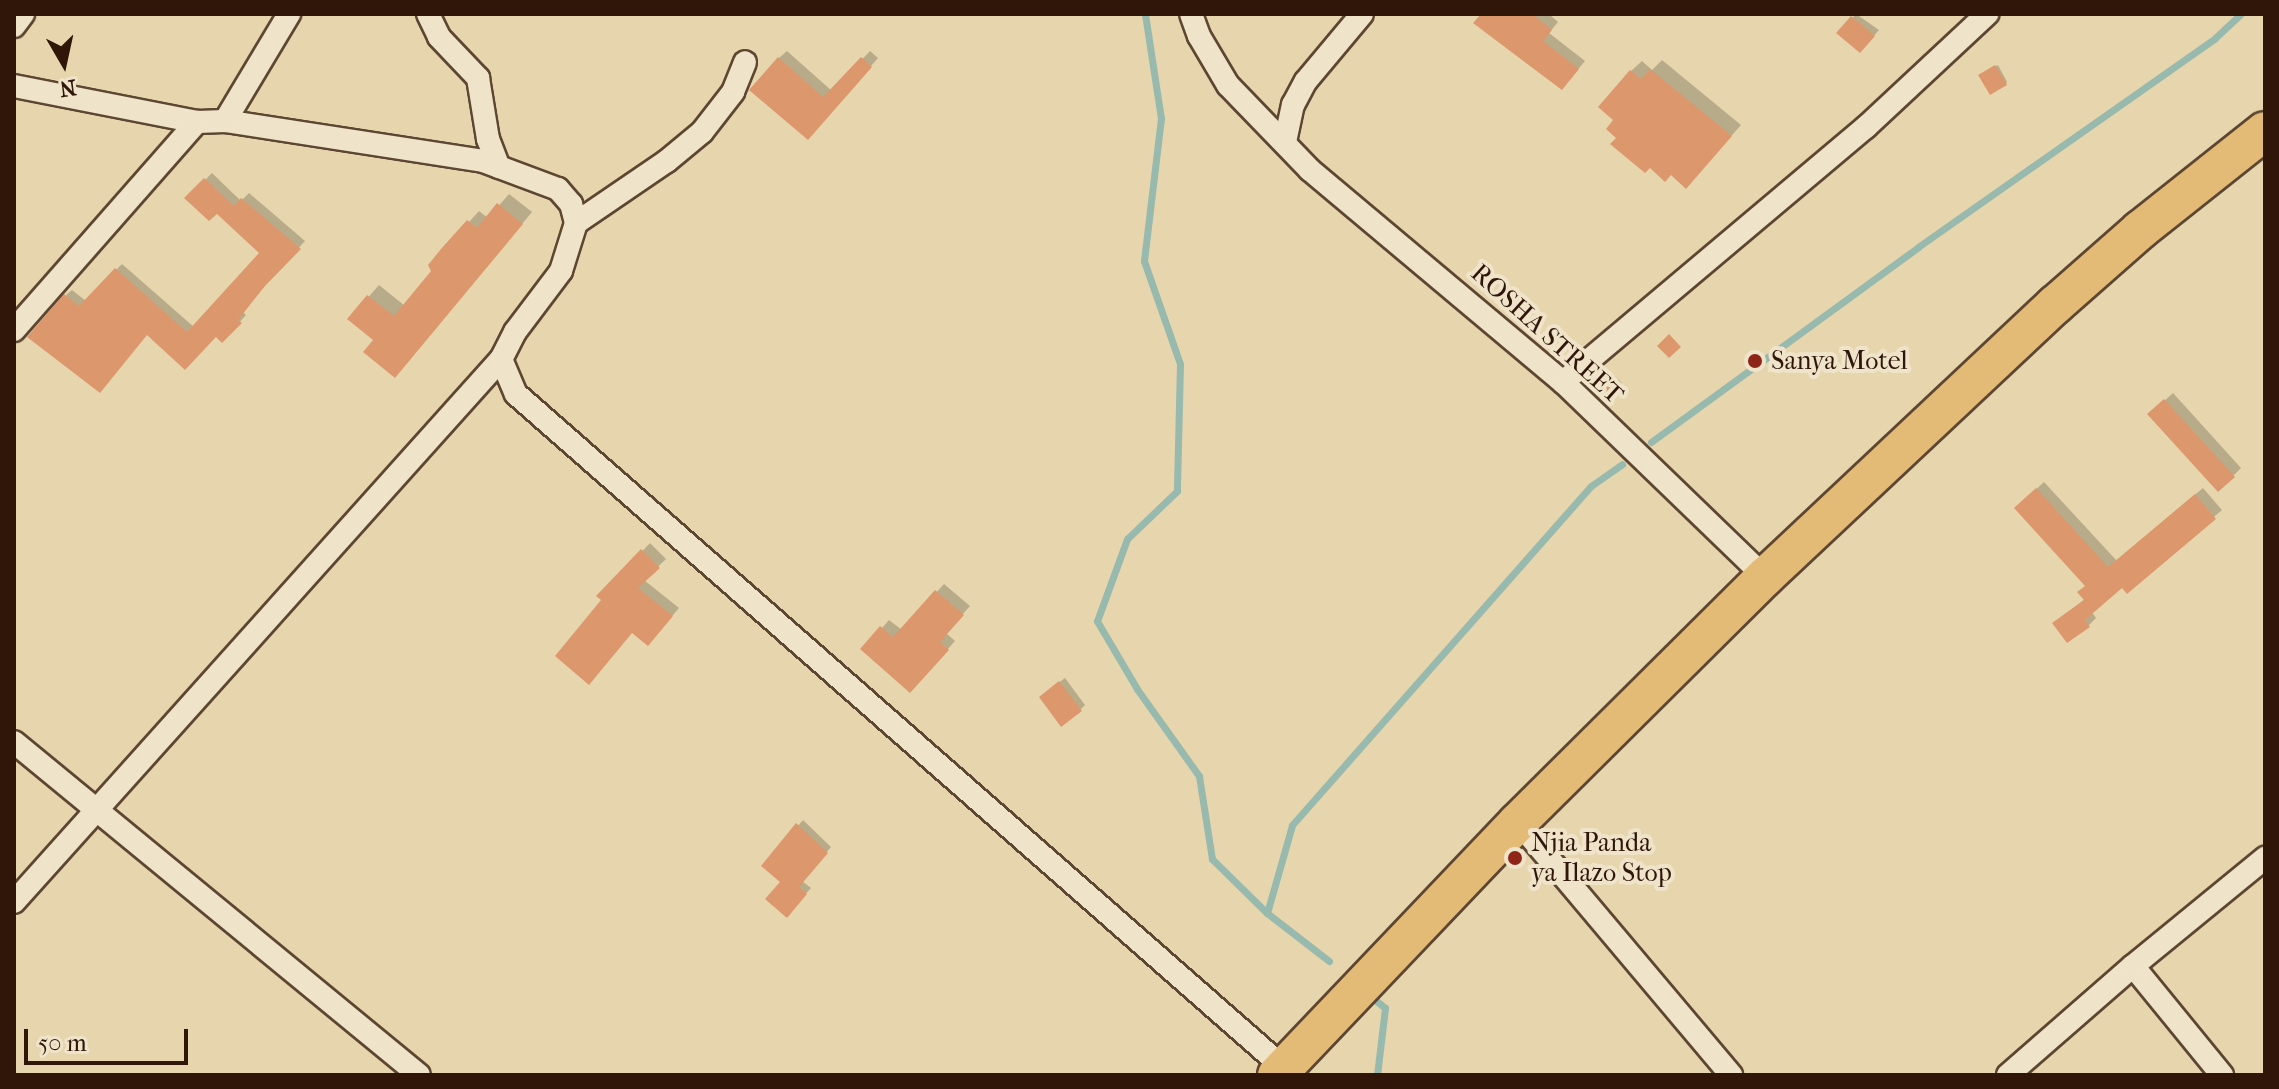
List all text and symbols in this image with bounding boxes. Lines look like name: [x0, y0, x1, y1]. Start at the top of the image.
north arrow: [24, 24, 104, 104]
text: N: [57, 74, 78, 102]
street label: ROSHA STREET: [1464, 257, 1630, 411]
place label: Sanya Motel: [1771, 345, 1908, 377]
marker: Sanya Motel: [1746, 352, 1764, 370]
place label: Njia Panda ya Ilazo Stop: [1531, 827, 1672, 888]
marker: Njia Panda ya Ilazo Stop: [1506, 849, 1524, 867]
scale bar: [28, 1013, 192, 1063]
text: 50 m: [38, 1029, 87, 1057]

